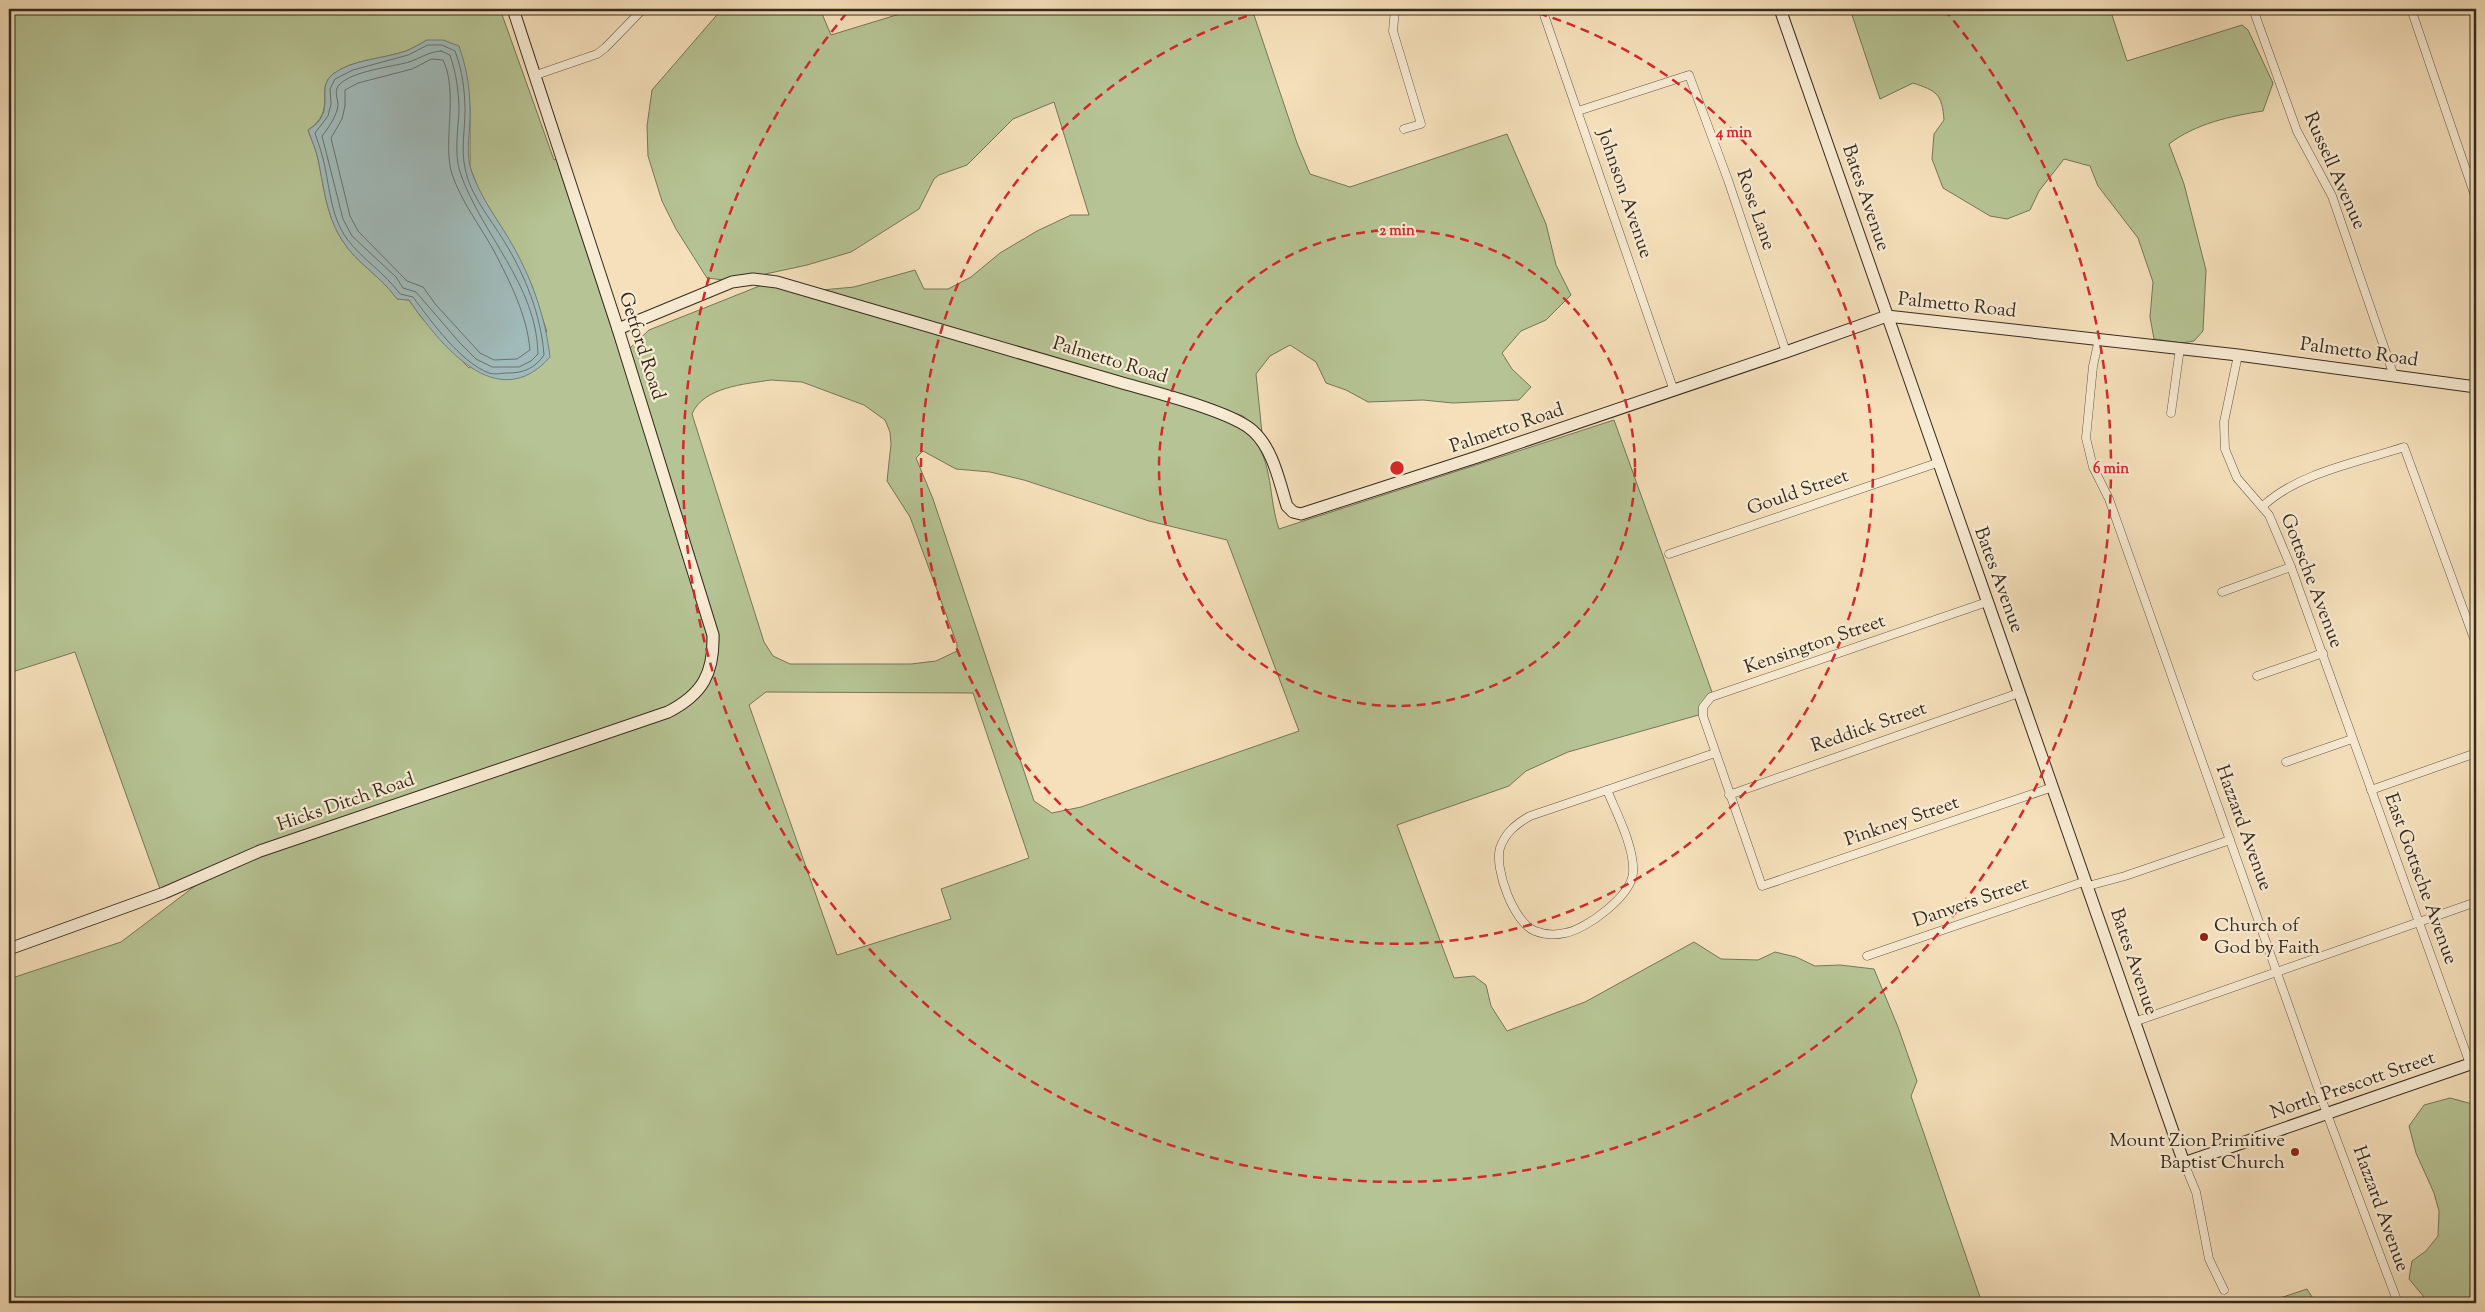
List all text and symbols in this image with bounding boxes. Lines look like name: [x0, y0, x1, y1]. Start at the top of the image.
street label: Russell Avenue: [2296, 108, 2372, 234]
text: 4 min: [1715, 123, 1752, 144]
street label: Johnson Avenue: [1589, 125, 1659, 262]
street label: Bates Avenue: [1834, 141, 1896, 255]
street label: Rose Lane: [1729, 166, 1781, 254]
text: 2 min: [1379, 221, 1415, 242]
street label: Palmetto Road: [1896, 286, 2018, 326]
street label: Getford Road: [611, 289, 671, 404]
street label: Palmetto Road: [1049, 331, 1171, 391]
street label: Palmetto Road: [2298, 331, 2420, 375]
street label: Palmetto Road: [1446, 397, 1568, 461]
centre of rings: [1388, 459, 1406, 477]
text: 6 min: [2093, 459, 2129, 480]
street label: Gould Street: [1744, 463, 1853, 523]
street label: Gottsche Avenue: [2273, 510, 2349, 652]
street label: Bates Avenue: [1966, 523, 2030, 637]
street label: Kensington Street: [1741, 608, 1890, 682]
street label: Reddick Street: [1808, 695, 1931, 760]
street label: Hazzard Avenue: [2208, 761, 2278, 895]
street label: Hicks Ditch Road: [274, 767, 419, 839]
street label: Pinkney Street: [1841, 790, 1963, 854]
street label: East Gottsche Avenue: [2376, 790, 2464, 969]
street label: Danvers Street: [1910, 870, 2033, 935]
street label: Bates Avenue: [2102, 905, 2164, 1019]
place label: Church of God by Faith: [2214, 913, 2320, 962]
marker: Church of God by Faith: [2198, 931, 2210, 943]
street label: North Prescott Street: [2267, 1045, 2440, 1127]
place label: Mount Zion Primitive Baptist Church: [2109, 1128, 2285, 1177]
street label: Hazzard Avenue: [2345, 1142, 2415, 1276]
marker: Mount Zion Primitive Baptist Church: [2289, 1146, 2301, 1158]

